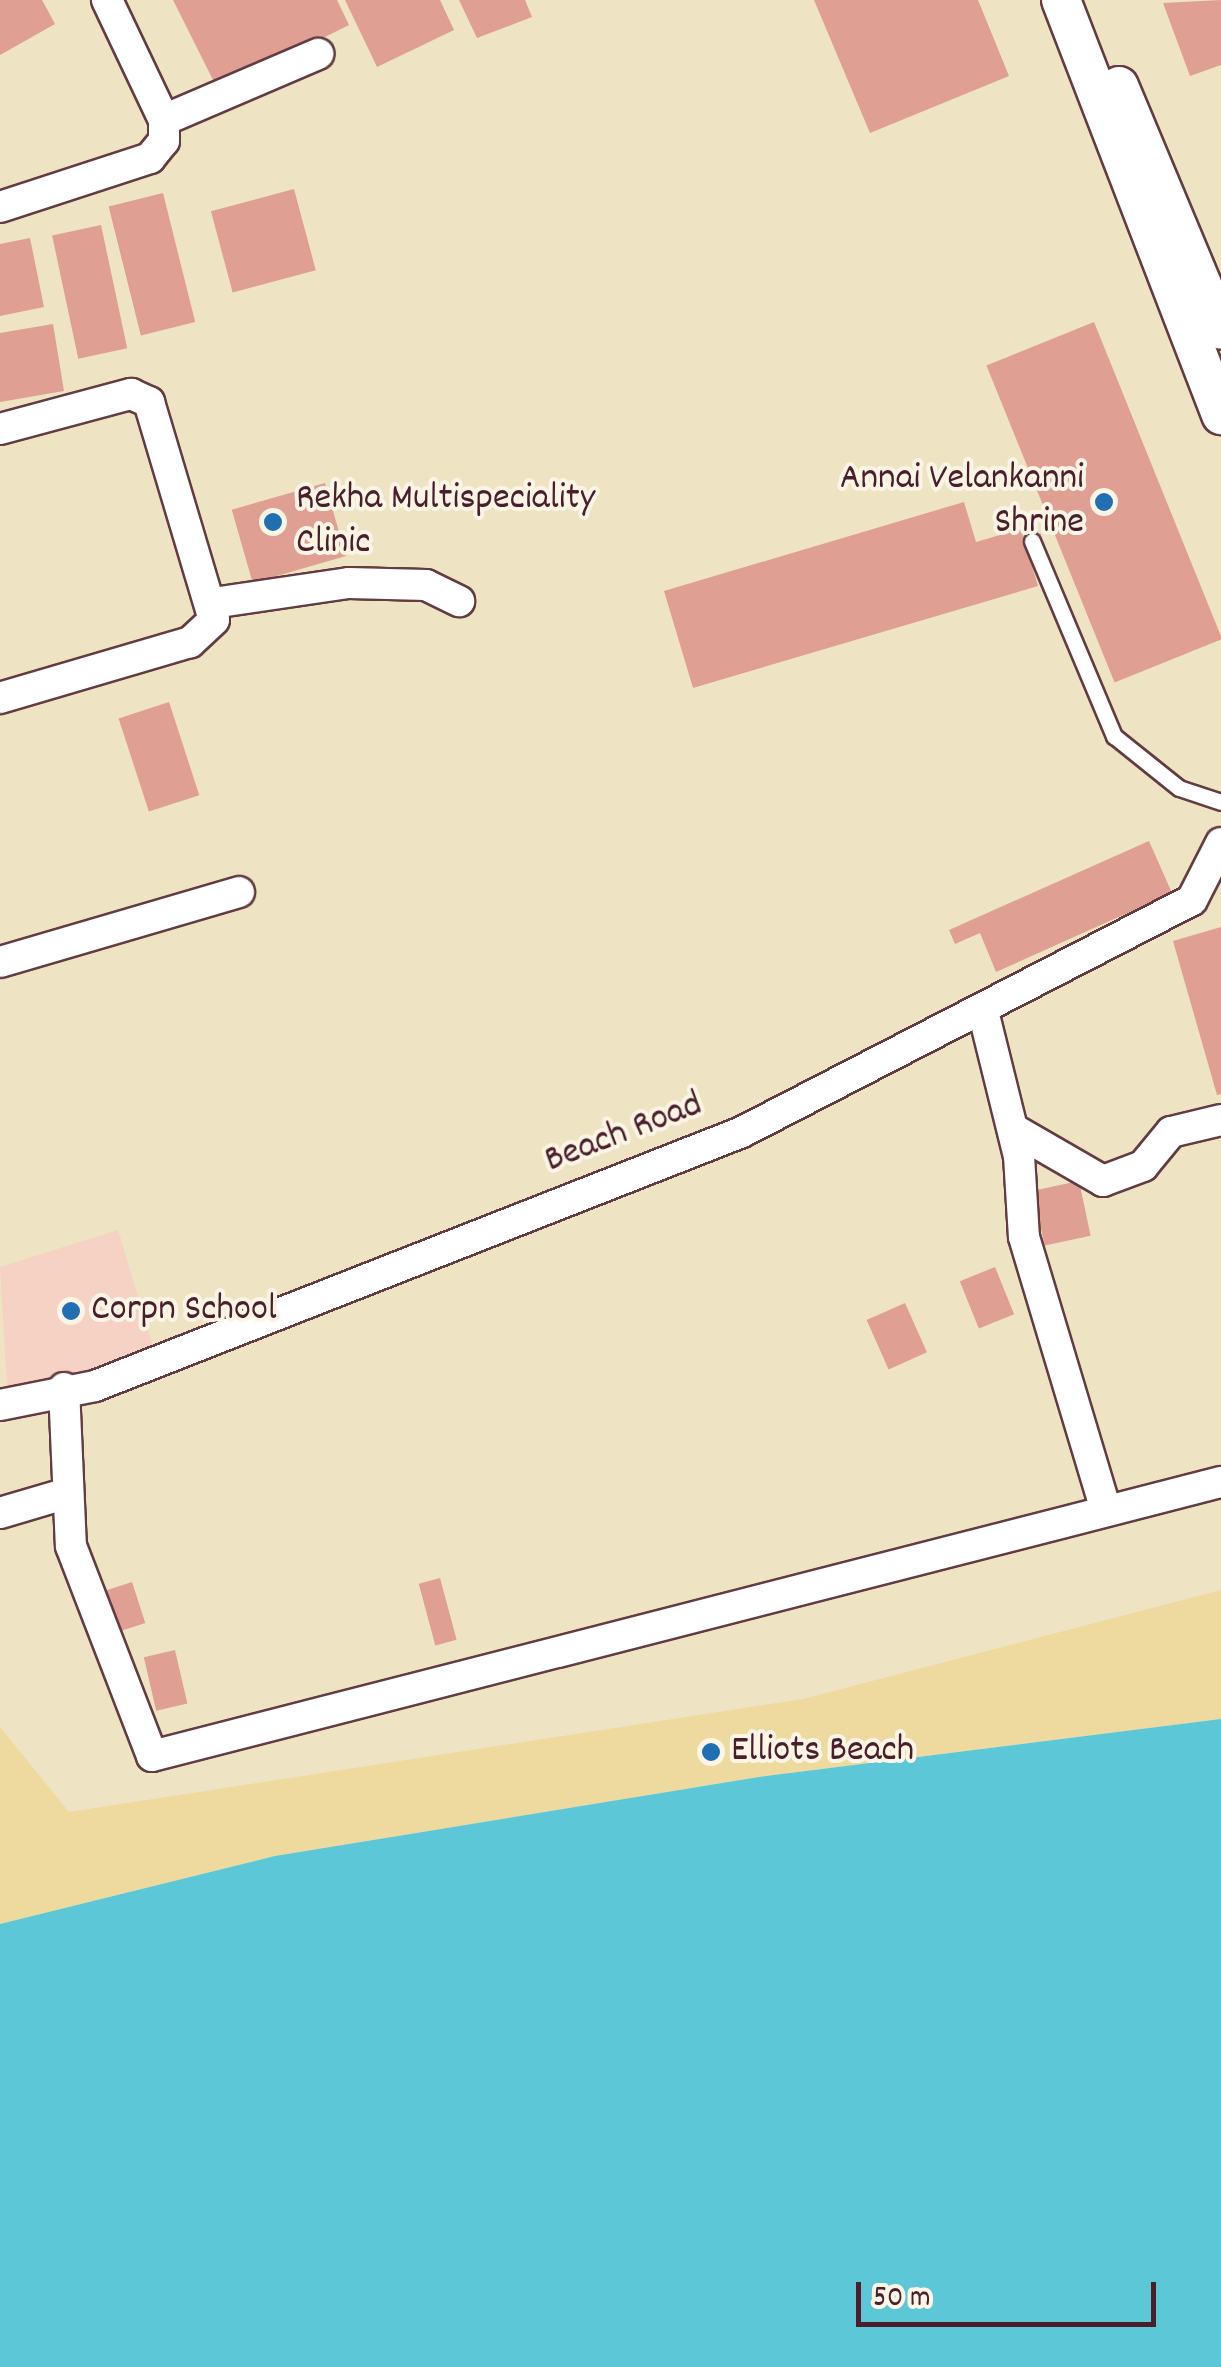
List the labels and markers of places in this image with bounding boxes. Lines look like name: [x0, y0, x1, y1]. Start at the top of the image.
place label: Annai Velankanni Shrine: [840, 457, 1084, 546]
place label: Rekha Multispeciality Clinic: [296, 477, 595, 566]
marker: Annai Velankanni Shrine: [1093, 491, 1115, 513]
marker: Rekha Multispeciality Clinic: [260, 509, 286, 535]
place label: Corpn School: [91, 1288, 277, 1334]
marker: Corpn School: [60, 1300, 82, 1322]
place label: Elliots Beach: [731, 1729, 914, 1775]
marker: Elliots Beach: [700, 1741, 722, 1763]

